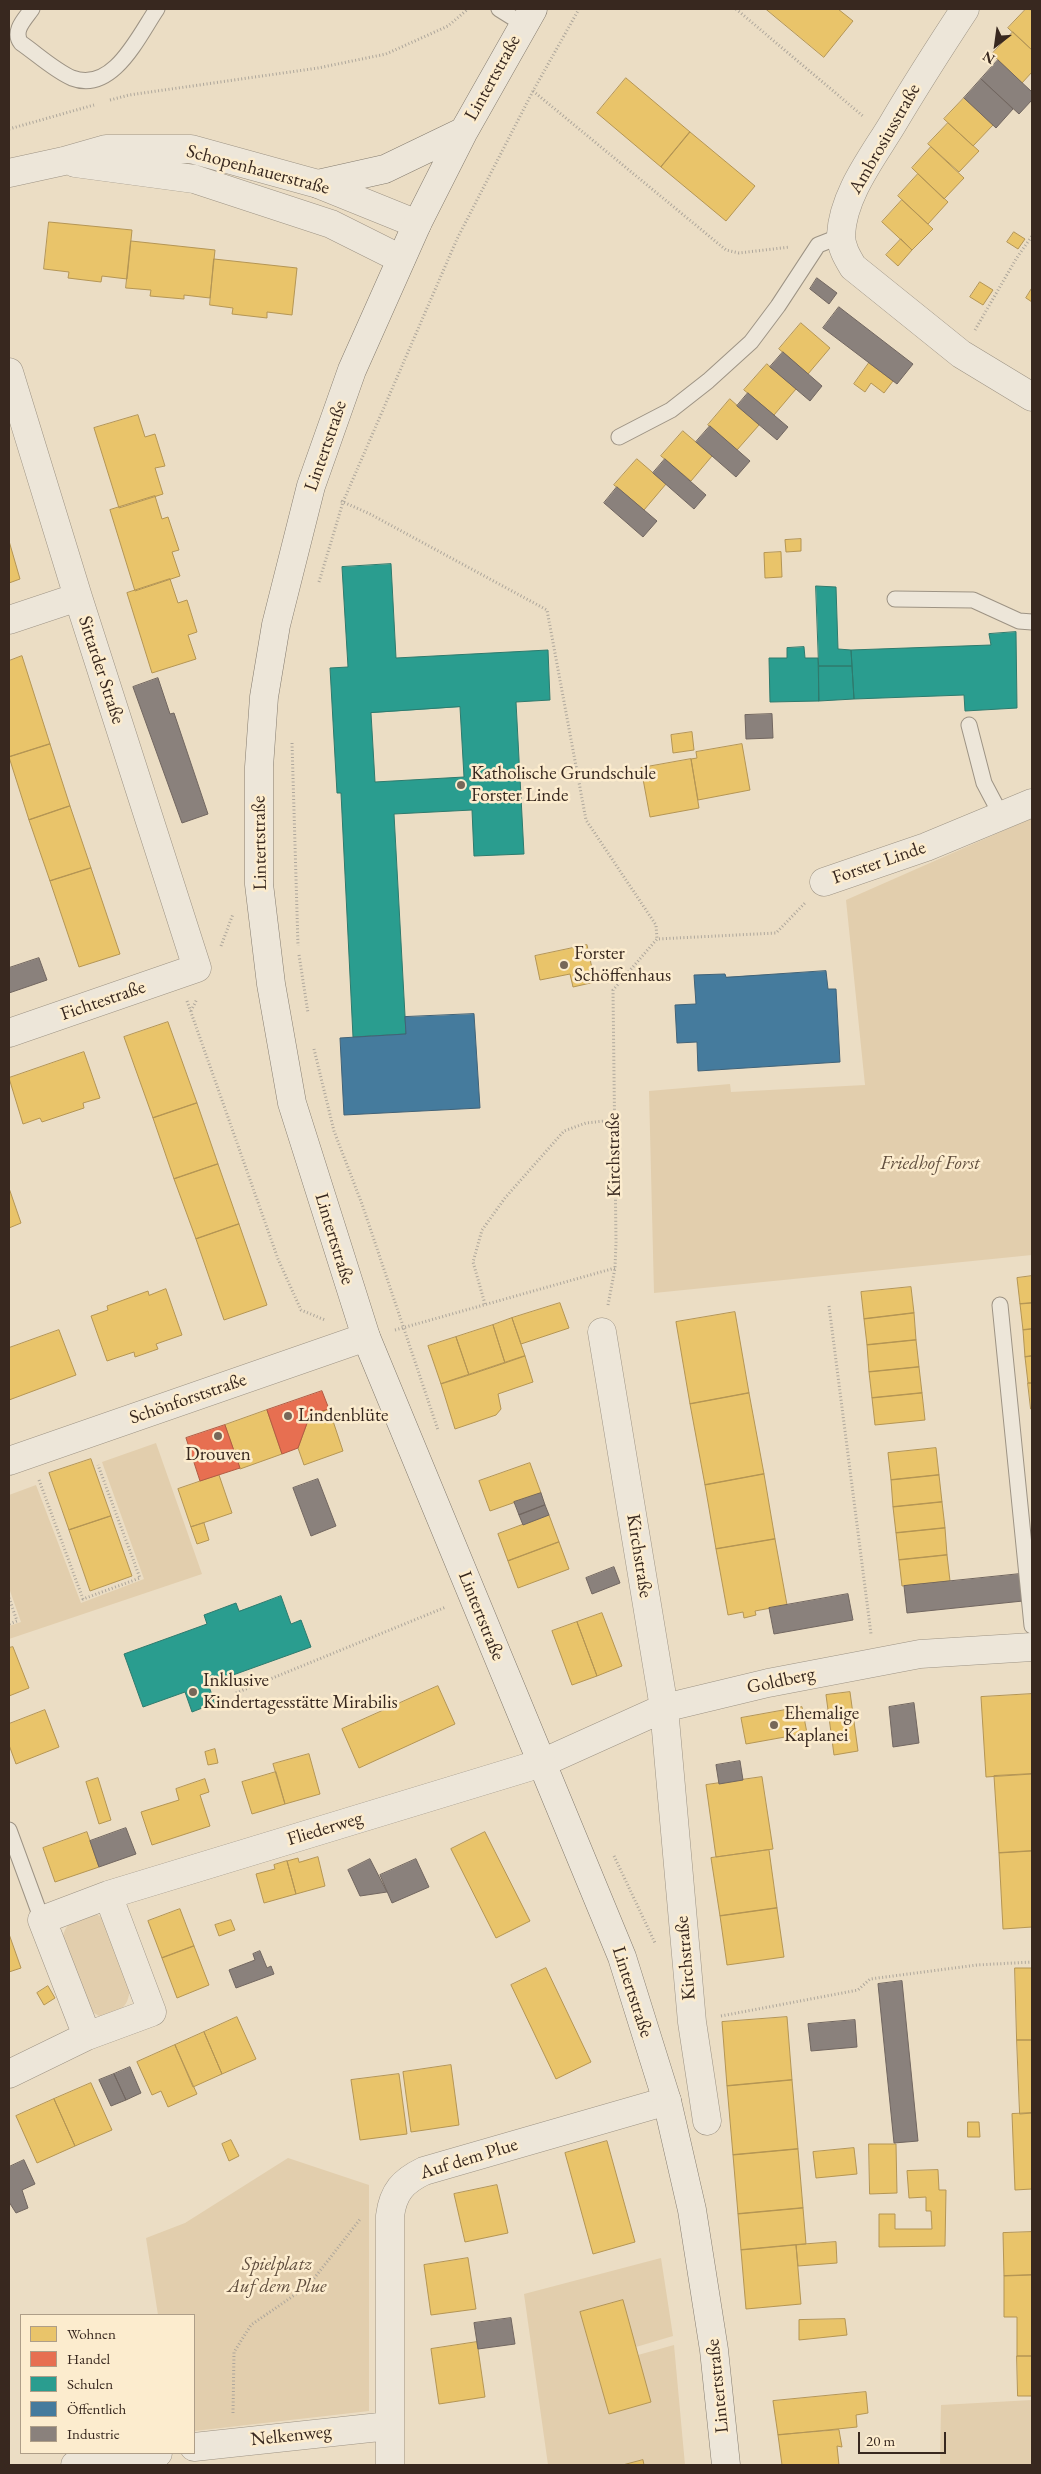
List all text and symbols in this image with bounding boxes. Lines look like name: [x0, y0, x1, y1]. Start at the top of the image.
north arrow: [971, 20, 1021, 70]
street label: Lintertstraße: [460, 31, 526, 125]
text: N: [979, 47, 998, 69]
street label: Ambrosiusstraße: [844, 80, 926, 198]
street label: Schopenhauerstraße: [184, 140, 332, 200]
street label: Lintertstraße: [300, 398, 352, 494]
street label: Sittarder Straße: [73, 613, 129, 727]
place label: Katholische Grundschule Forster Linde: [471, 763, 656, 807]
marker: Katholische Grundschule Forster Linde: [455, 779, 467, 791]
street label: Lintertstraße: [248, 796, 272, 890]
street label: Forster Linde: [829, 836, 929, 890]
place label: Forster Schöffenhaus: [574, 943, 671, 987]
marker: Forster Schöffenhaus: [558, 959, 570, 971]
street label: Fichtestraße: [58, 976, 148, 1026]
street label: Kirchstraße: [602, 1113, 626, 1197]
park label: Friedhof Forst: [880, 1153, 980, 1175]
street label: Lintertstraße: [309, 1190, 359, 1288]
street label: Schönforststraße: [127, 1368, 249, 1430]
place label: Lindenblüte: [298, 1405, 388, 1427]
marker: Lindenblüte: [282, 1410, 294, 1422]
marker: Drouven: [212, 1430, 224, 1442]
place label: Drouven: [185, 1444, 251, 1466]
street label: Kirchstraße: [621, 1512, 657, 1600]
street label: Lintertstraße: [453, 1568, 509, 1664]
street label: Goldberg: [745, 1663, 817, 1699]
place label: Inklusive Kindertagesstätte Mirabilis: [203, 1670, 398, 1714]
marker: Inklusive Kindertagesstätte Mirabilis: [187, 1686, 199, 1698]
place label: Ehemalige Kaplanei: [784, 1703, 859, 1747]
marker: Ehemalige Kaplanei: [768, 1719, 780, 1731]
street label: Fliederweg: [284, 1807, 366, 1851]
street label: Kirchstraße: [671, 1915, 701, 2001]
street label: Lintertstraße: [607, 1944, 657, 2040]
street label: Auf dem Plue: [417, 2133, 521, 2185]
park label: Spielplatz Auf dem Plue: [227, 2254, 327, 2298]
legend: [20, 2314, 195, 2454]
text: Wohnen: [67, 2324, 116, 2343]
street label: Lintertstraße: [702, 2338, 734, 2434]
text: Handel: [67, 2349, 110, 2368]
text: Schulen: [67, 2374, 113, 2393]
text: Öffentlich: [67, 2399, 126, 2418]
street label: Nelkenweg: [249, 2420, 333, 2452]
scale bar: [861, 2422, 948, 2454]
text: Industrie: [67, 2424, 120, 2443]
text: 20 m: [866, 2431, 895, 2450]

